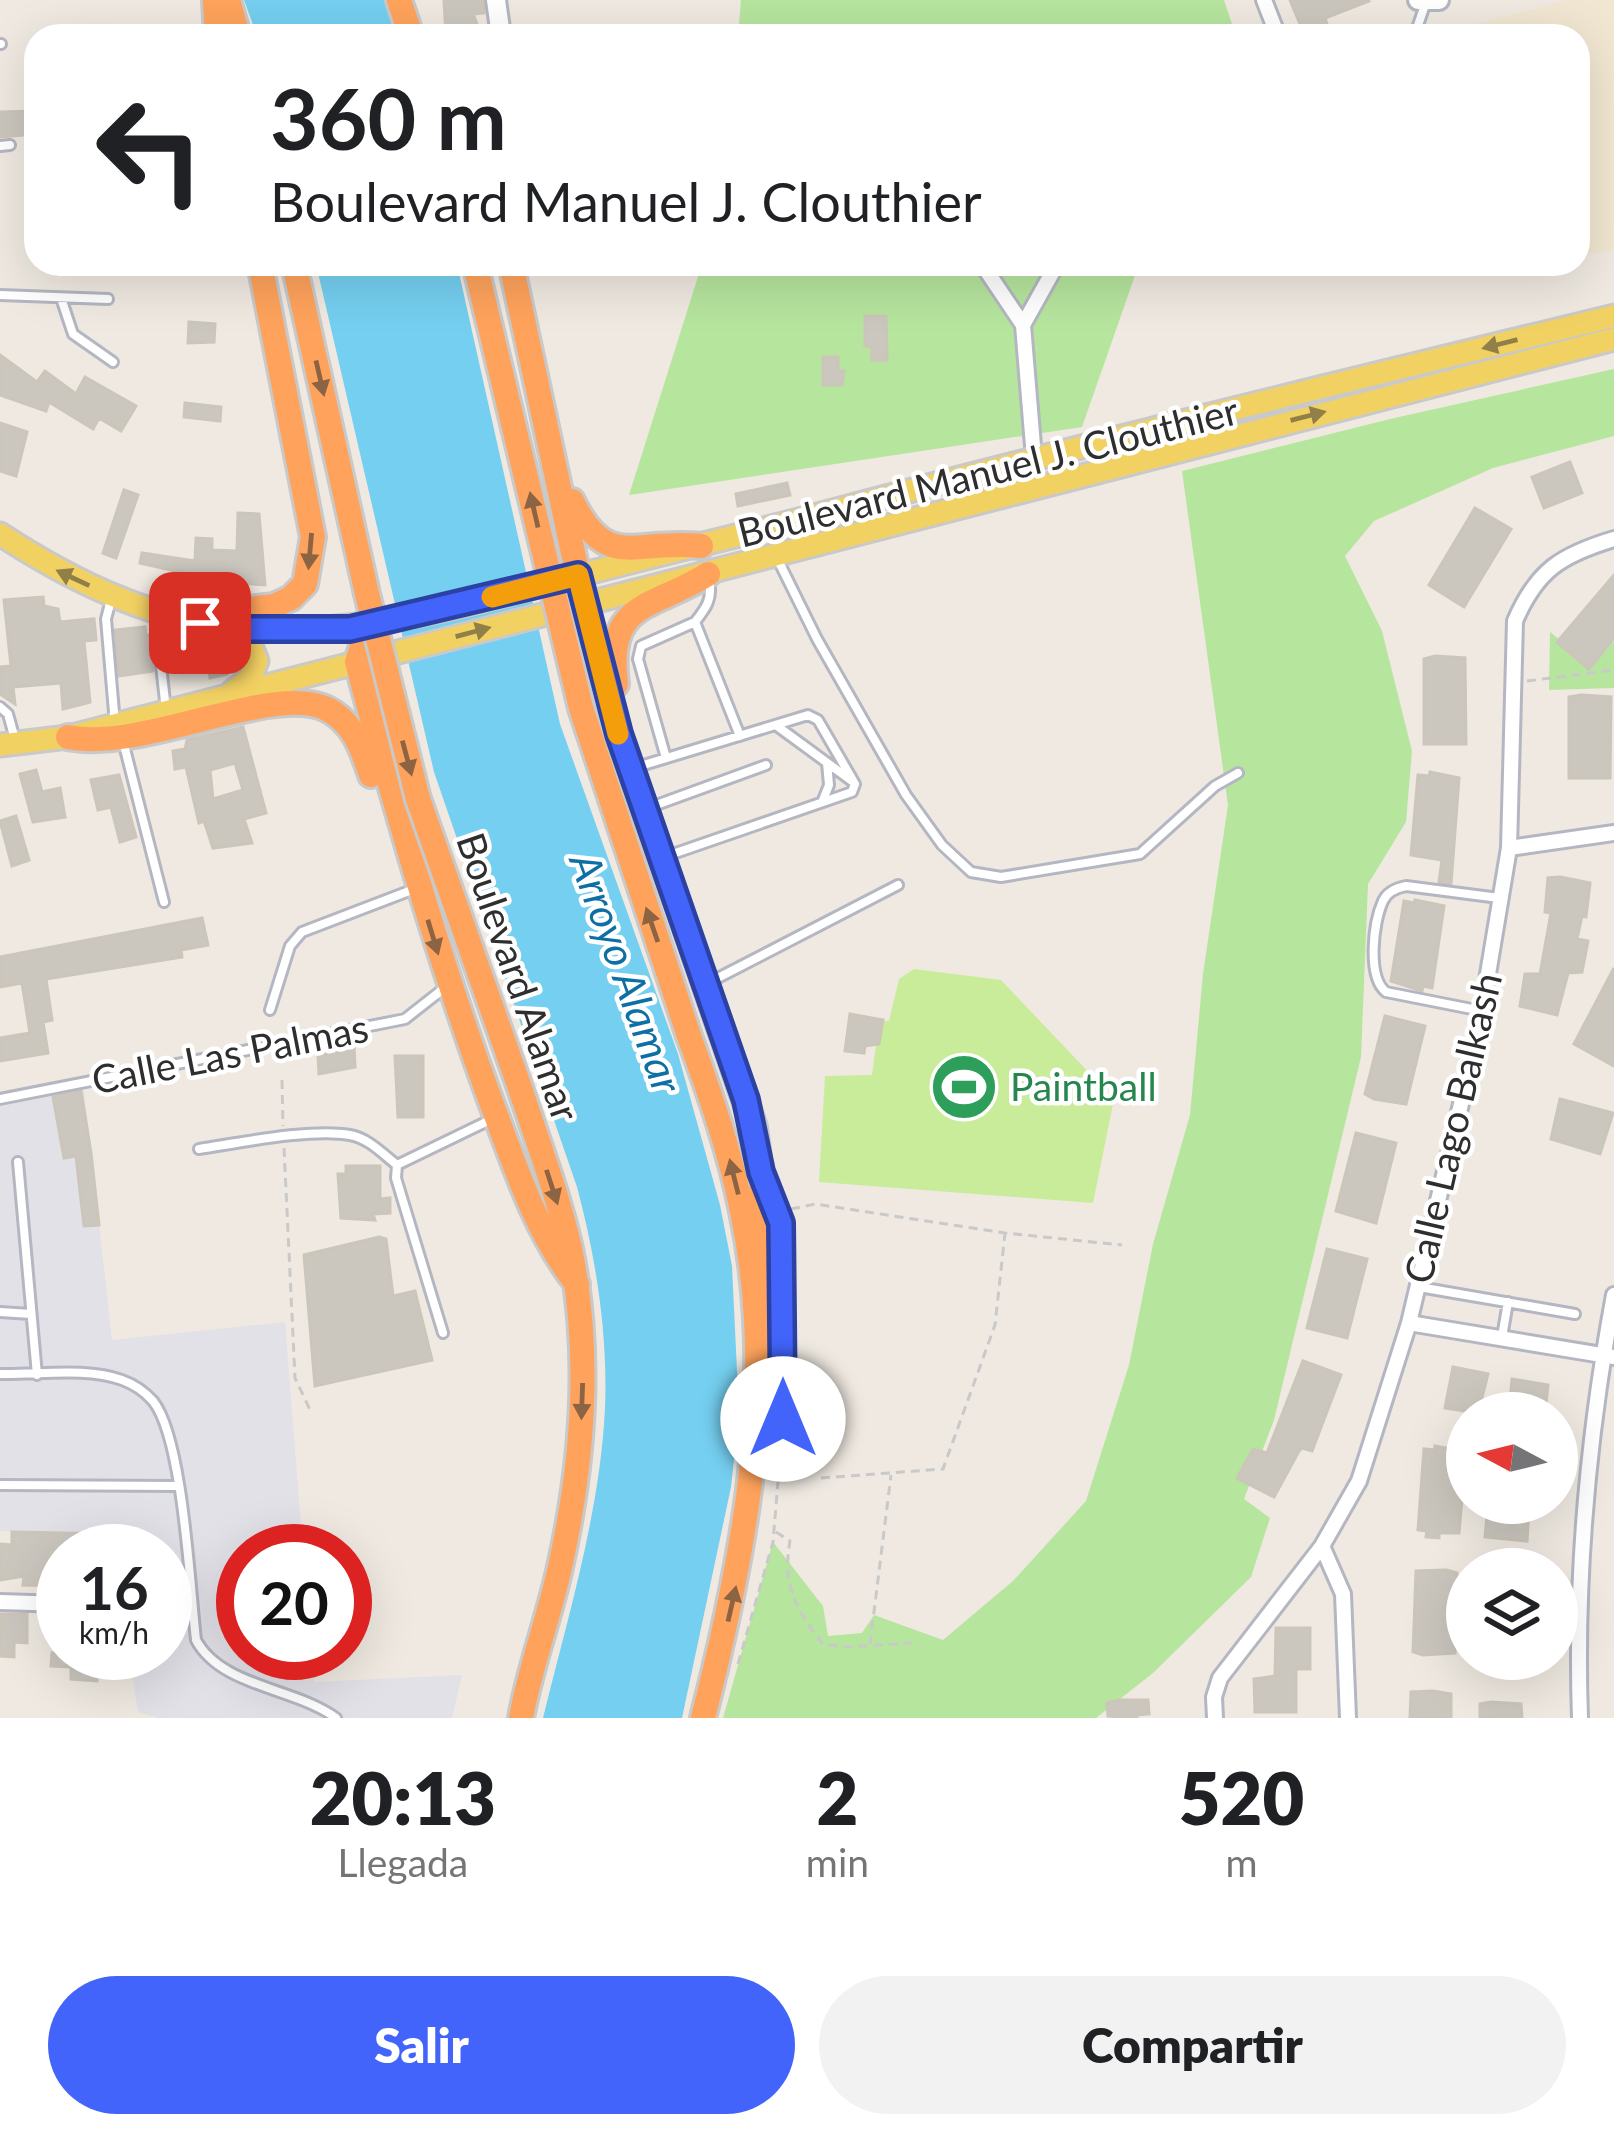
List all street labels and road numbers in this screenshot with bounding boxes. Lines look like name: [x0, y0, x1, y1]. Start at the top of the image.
street label: Boulevard Manuel J. Clouthier: [733, 387, 1243, 556]
street label: Boulevard Alamar: [448, 827, 590, 1127]
street label: Calle Lago Balkash: [1394, 968, 1510, 1288]
street label: Calle Las Palmas: [88, 1004, 372, 1102]

